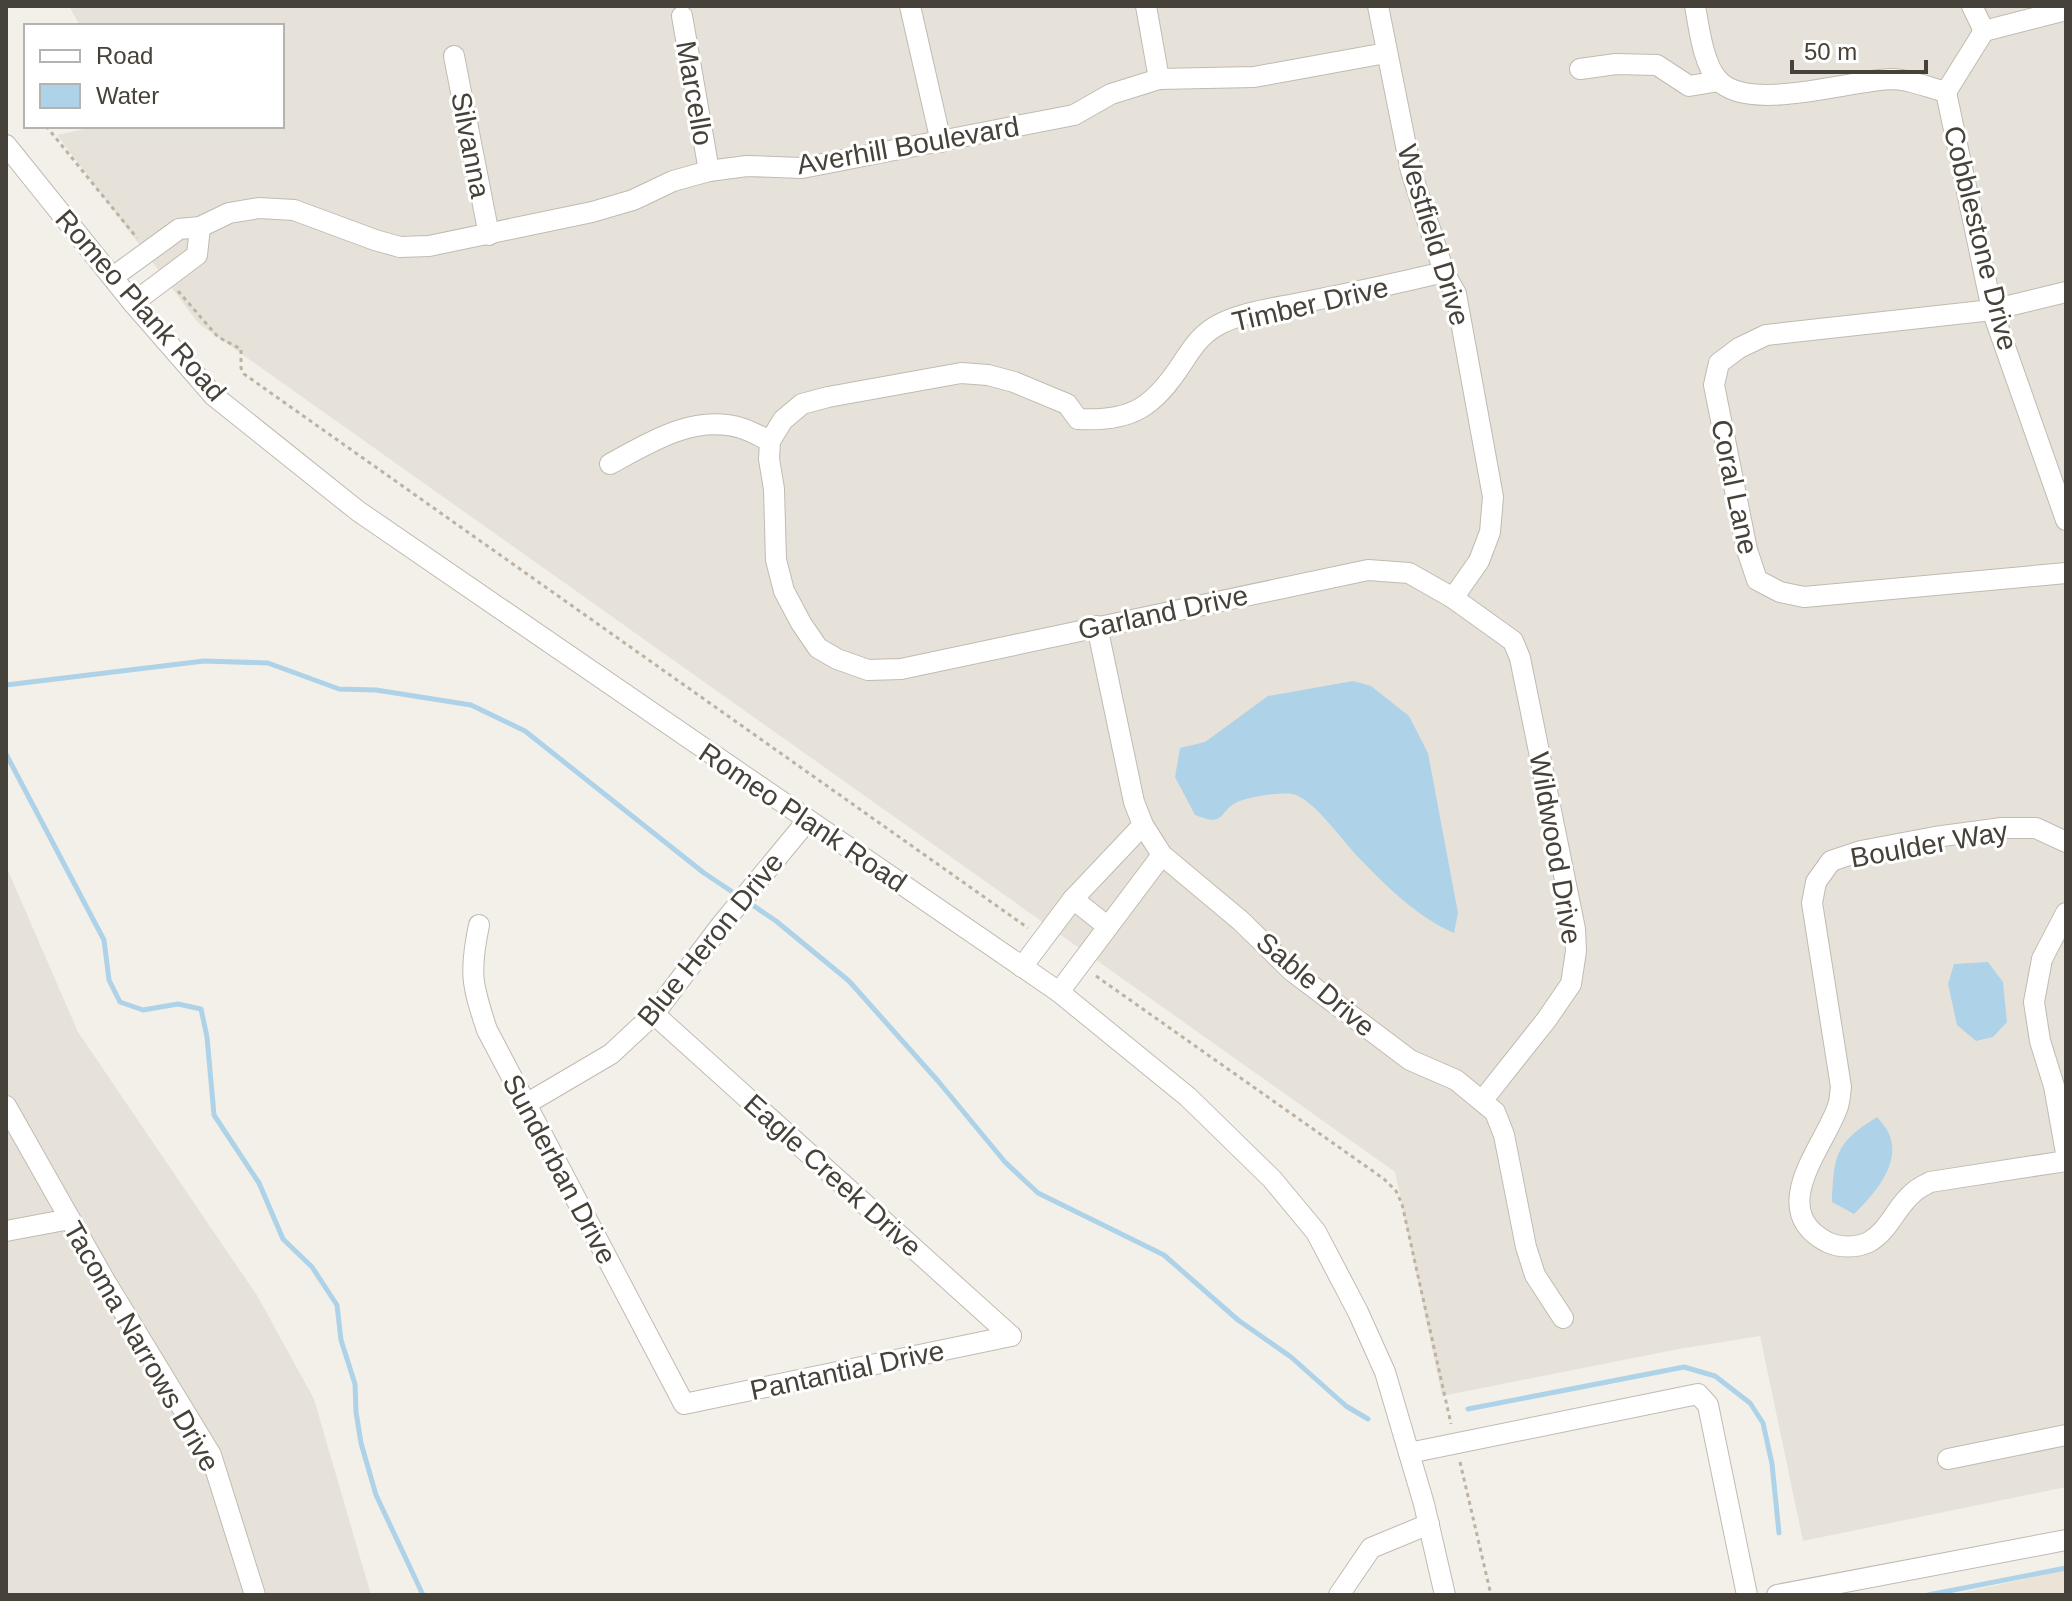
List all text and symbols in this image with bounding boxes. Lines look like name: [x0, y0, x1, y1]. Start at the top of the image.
legend: [24, 24, 284, 128]
scale bar: [1792, 24, 1926, 74]
street label: Marcello: [670, 38, 719, 148]
text: 50 m: [1804, 38, 1857, 65]
text: Road: [96, 42, 153, 69]
text: Water: [96, 82, 159, 109]
street label: Silvanna: [445, 89, 496, 201]
street label: Averhill Boulevard: [795, 111, 1022, 180]
street label: Cobblestone Drive: [1938, 123, 2023, 354]
street label: Westfield Drive: [1391, 141, 1476, 329]
street label: Romeo Plank Road: [49, 204, 232, 407]
street label: Timber Drive: [1229, 271, 1391, 337]
street label: Coral Lane: [1705, 417, 1764, 557]
street label: Garland Drive: [1075, 579, 1251, 646]
street label: Romeo Plank Road: [693, 737, 912, 898]
street label: Wildwood Drive: [1523, 750, 1588, 947]
street label: Boulder Way: [1848, 815, 2010, 874]
street label: Blue Heron Drive: [631, 847, 790, 1032]
street label: Sable Drive: [1250, 926, 1381, 1043]
street label: Sunderban Drive: [497, 1069, 623, 1269]
street label: Eagle Creek Drive: [738, 1088, 927, 1263]
street label: Tacoma Narrows Drive: [57, 1216, 226, 1477]
street label: Pantantial Drive: [747, 1335, 947, 1406]

